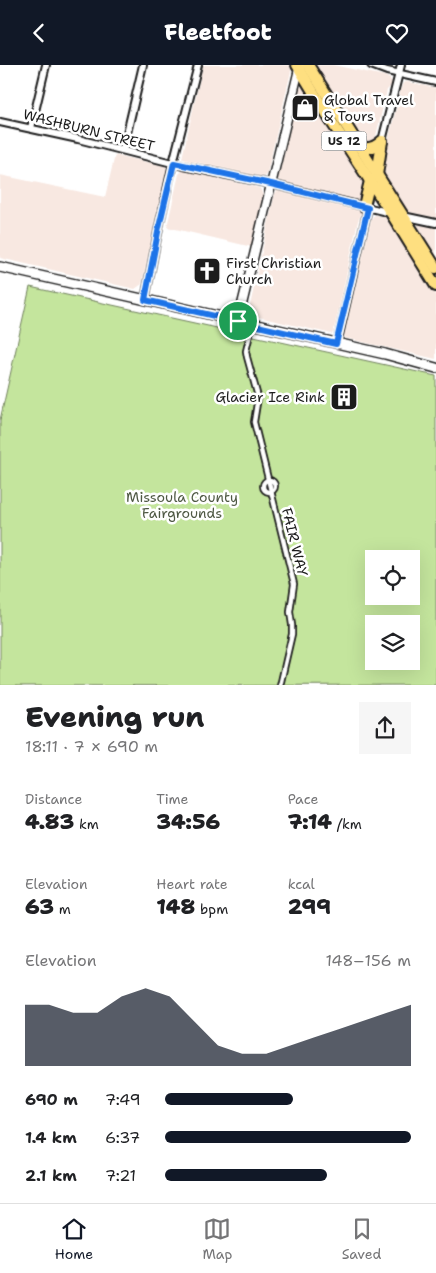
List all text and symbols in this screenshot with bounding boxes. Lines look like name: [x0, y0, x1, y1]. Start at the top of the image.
text: Fleetfoot: [164, 18, 272, 47]
icon: back: [25, 19, 53, 47]
icon: heart: [383, 19, 411, 47]
place label: Global Travel & Tours: [324, 91, 414, 125]
shop icon: Global Travel & Tours: [290, 93, 320, 123]
street label: WASHBURN STREET: [21, 105, 157, 155]
road number: US 12: [322, 131, 366, 150]
place label: First Christian Church: [226, 254, 322, 288]
church icon: First Christian Church: [192, 256, 222, 286]
pin: [217, 300, 259, 342]
icon: arrive: [224, 307, 252, 335]
building icon: Glacier Ice Rink: [329, 382, 359, 412]
place label: Glacier Ice Rink: [216, 388, 325, 406]
park label: Missoula County Fairgrounds: [126, 488, 238, 522]
street label: FAIR WAY: [278, 506, 312, 579]
map controls: [365, 550, 420, 670]
button: locate: [365, 550, 420, 605]
button: layers: [365, 615, 420, 670]
text: Evening run: [25, 698, 204, 736]
button: share: [359, 702, 411, 754]
text: 18:11 · 7 × 690 m: [25, 736, 158, 757]
text: Distance: [25, 790, 82, 808]
text: Time: [156, 790, 188, 808]
text: Pace: [288, 790, 318, 808]
text: 4.83: [25, 808, 74, 836]
text: 34:56: [156, 808, 220, 836]
text: 7:14: [288, 808, 332, 836]
text: km: [74, 815, 99, 833]
text: /km: [332, 815, 362, 833]
text: Elevation: [25, 875, 88, 893]
text: Heart rate: [156, 875, 228, 893]
text: kcal: [288, 875, 315, 893]
text: 63: [25, 893, 54, 921]
text: 148: [156, 893, 195, 921]
text: 299: [288, 893, 331, 921]
text: m: [54, 900, 71, 918]
text: bpm: [195, 900, 228, 918]
text: Elevation: [25, 950, 97, 971]
text: 148–156 m: [325, 950, 411, 971]
text: 690 m: [25, 1089, 78, 1110]
text: 7:49: [105, 1089, 141, 1110]
text: 1.4 km: [25, 1127, 77, 1148]
text: 6:37: [105, 1127, 140, 1148]
text: 2.1 km: [25, 1165, 77, 1186]
text: 7:21: [105, 1165, 136, 1186]
tab: Home: [55, 1215, 93, 1263]
tab: Map: [202, 1215, 232, 1263]
tab: Saved: [342, 1215, 381, 1263]

